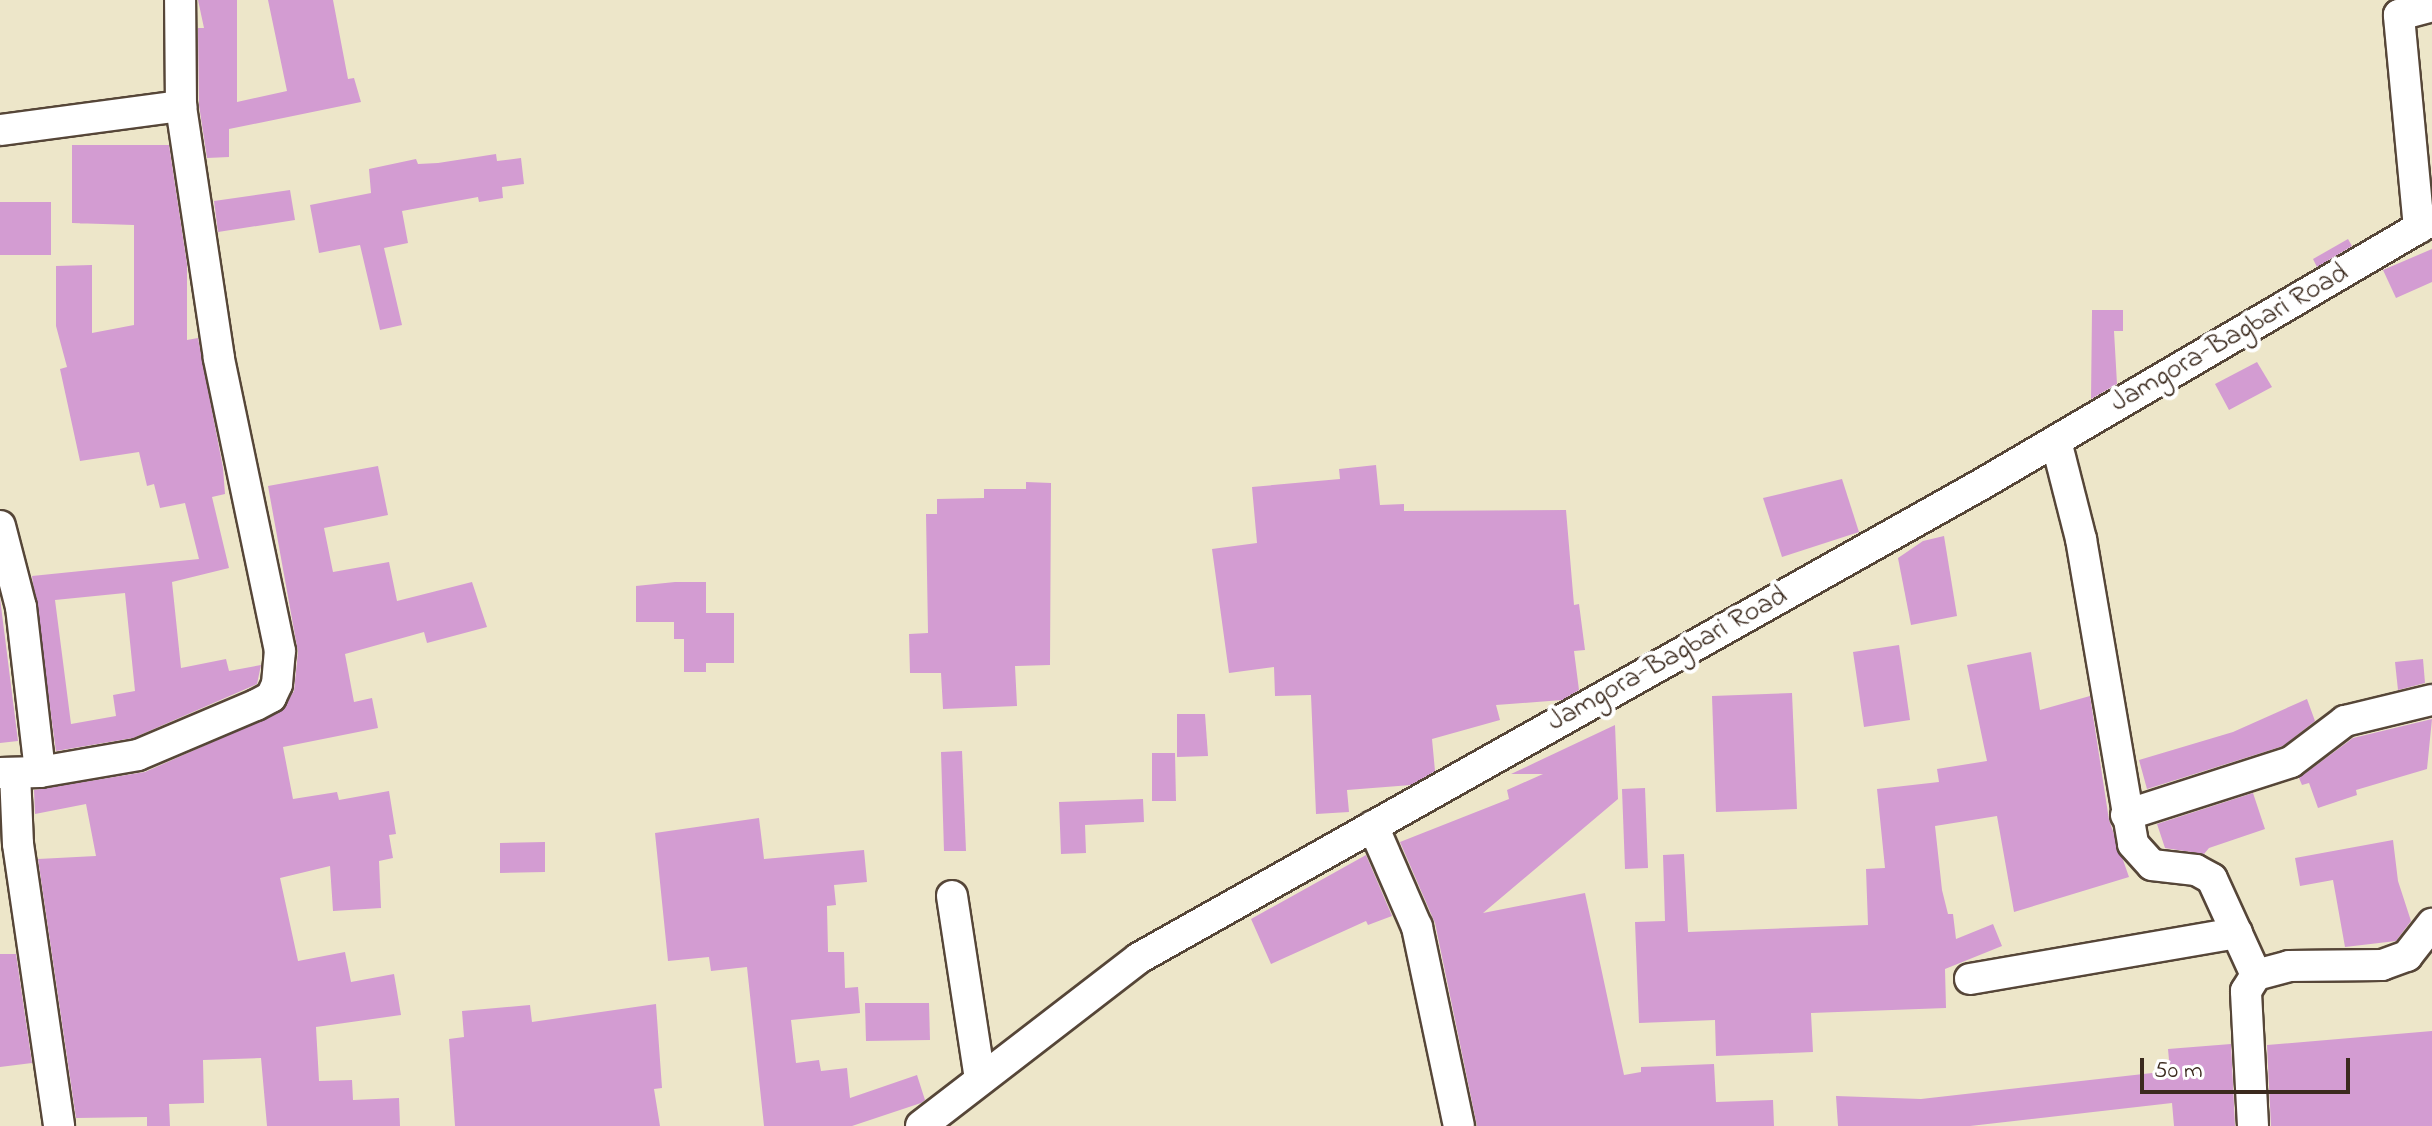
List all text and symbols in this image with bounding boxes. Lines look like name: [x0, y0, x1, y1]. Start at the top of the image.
street label: Jamgora-Bagbari Road: [2105, 257, 2355, 421]
street label: Jamgora-Bagbari Road: [1542, 580, 1794, 740]
scale bar: [2144, 1042, 2354, 1092]
text: 50 m: [2154, 1054, 2203, 1089]

